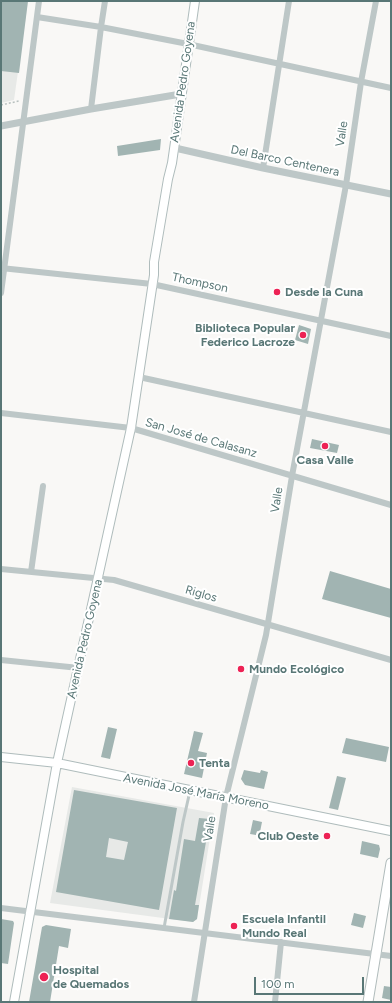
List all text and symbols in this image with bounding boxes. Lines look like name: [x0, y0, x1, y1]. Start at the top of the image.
street label: Avenida Pedro Goyena: [167, 21, 199, 143]
street label: Valle: [333, 120, 351, 148]
street label: Del Barco Centenera: [229, 142, 341, 180]
street label: Thompson: [171, 270, 229, 296]
place label: Desde la Cuna: [285, 285, 363, 299]
marker: Desde la Cuna: [272, 287, 282, 297]
place label: Biblioteca Popular Federico Lacroze: [195, 321, 295, 349]
marker: Biblioteca Popular Federico Lacroze: [298, 330, 308, 340]
street label: San José de Calasanz: [143, 415, 259, 461]
marker: Casa Valle: [320, 441, 330, 451]
place label: Casa Valle: [296, 453, 354, 467]
street label: Valle: [268, 486, 286, 514]
street label: Avenida Pedro Goyena: [64, 578, 106, 700]
street label: Riglos: [183, 583, 219, 605]
place label: Mundo Ecológico: [249, 662, 344, 676]
marker: Mundo Ecológico: [236, 664, 246, 674]
place label: Tenta: [199, 756, 230, 770]
marker: Tenta: [186, 758, 196, 768]
street label: Avenida José María Moreno: [122, 771, 270, 813]
street label: Valle: [201, 815, 219, 843]
place label: Club Oeste: [257, 829, 319, 843]
marker: Club Oeste: [322, 831, 332, 841]
place label: Escuela Infantil Mundo Real: [242, 912, 326, 940]
marker: Escuela Infantil Mundo Real: [229, 921, 239, 931]
place label: Hospital de Quemados: [53, 963, 129, 991]
scale bar: [256, 969, 366, 995]
marker: Hospital de Quemados: [38, 971, 50, 983]
text: 100 m: [261, 977, 295, 991]

